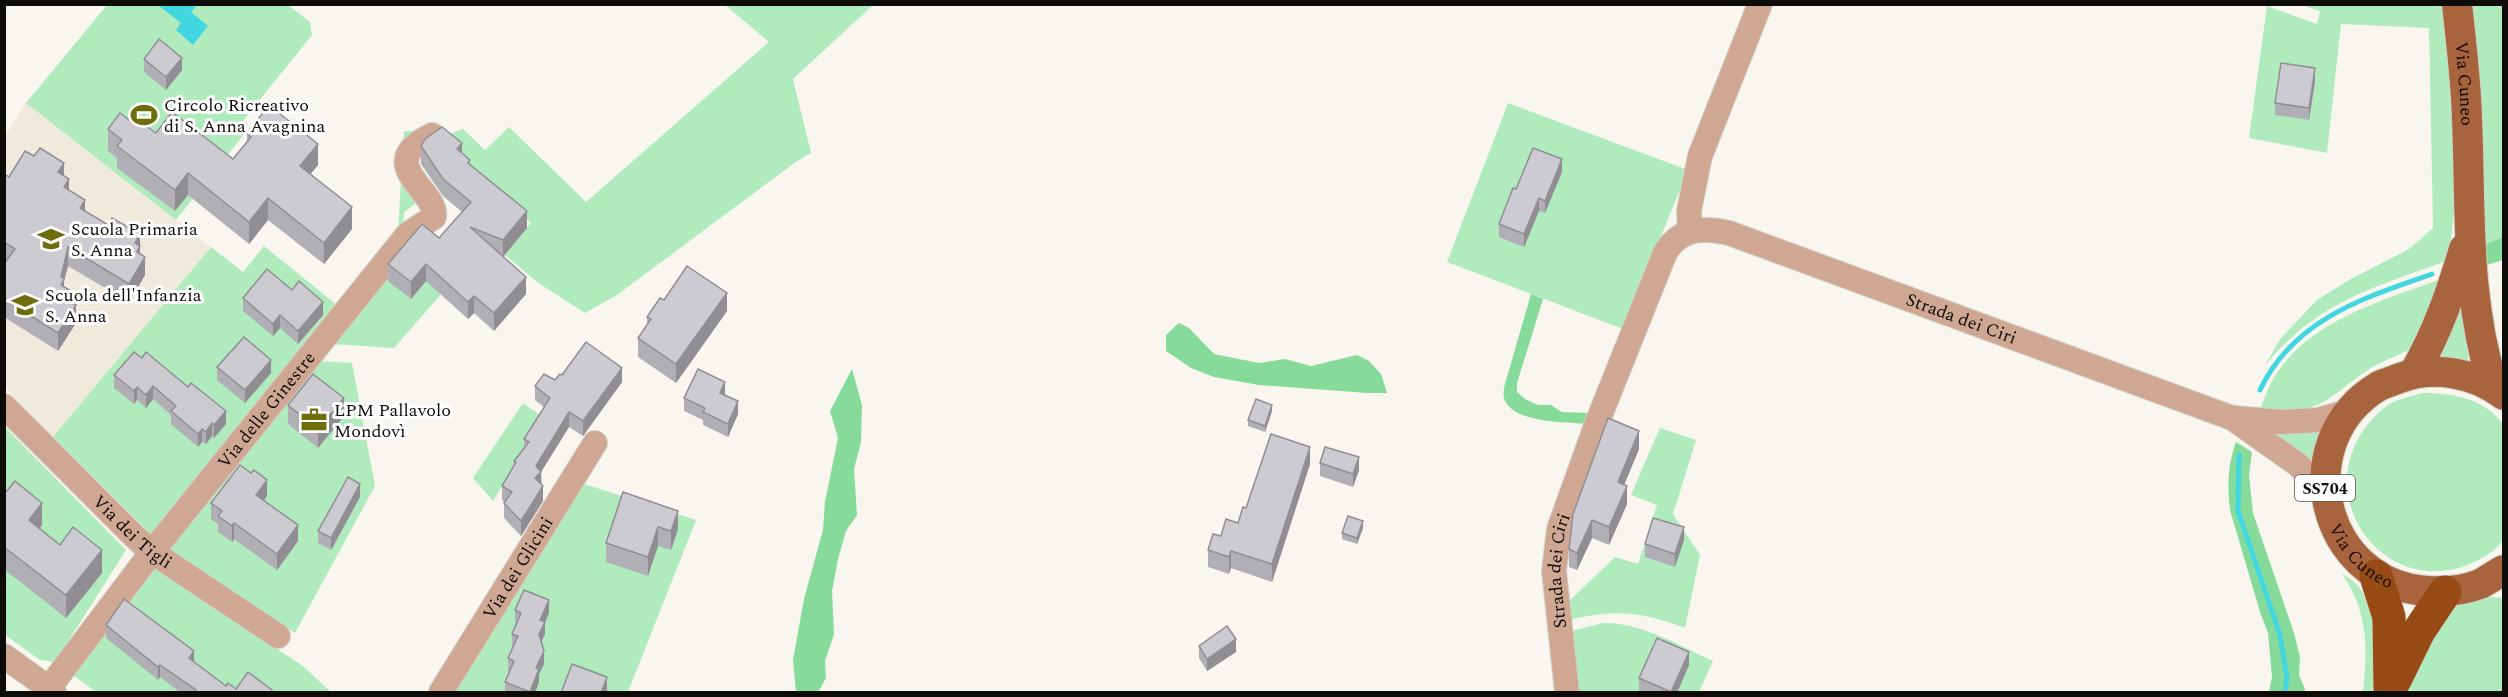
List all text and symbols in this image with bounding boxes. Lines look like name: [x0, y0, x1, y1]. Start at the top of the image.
street label: Via Cuneo: [2447, 40, 2480, 126]
place label: Circolo Ricreativo di S. Anna Avagnina: [164, 92, 325, 140]
sports icon: Circolo Ricreativo di S. Anna Avagnina: [129, 100, 159, 130]
place label: Scuola Primaria S. Anna: [71, 216, 198, 264]
school or university icon: Scuola Primaria S. Anna: [36, 224, 66, 254]
place label: Scuola dell'Infanzia S. Anna: [45, 282, 202, 330]
street label: Strada dei Ciri: [1902, 286, 2020, 352]
school or university icon: Scuola dell'Infanzia S. Anna: [10, 290, 40, 320]
street label: Via delle Ginestre: [211, 346, 322, 475]
place label: LPM Pallavolo Mondovì: [334, 397, 451, 445]
office icon: LPM Pallavolo Mondovì: [299, 405, 329, 435]
road number: SS704: [2295, 475, 2355, 501]
street label: Via dei Tigli: [86, 489, 177, 576]
street label: Strada dei Ciri: [1541, 509, 1578, 630]
street label: Via dei Glicini: [476, 512, 560, 625]
street label: Via Cuneo: [2322, 519, 2398, 596]

